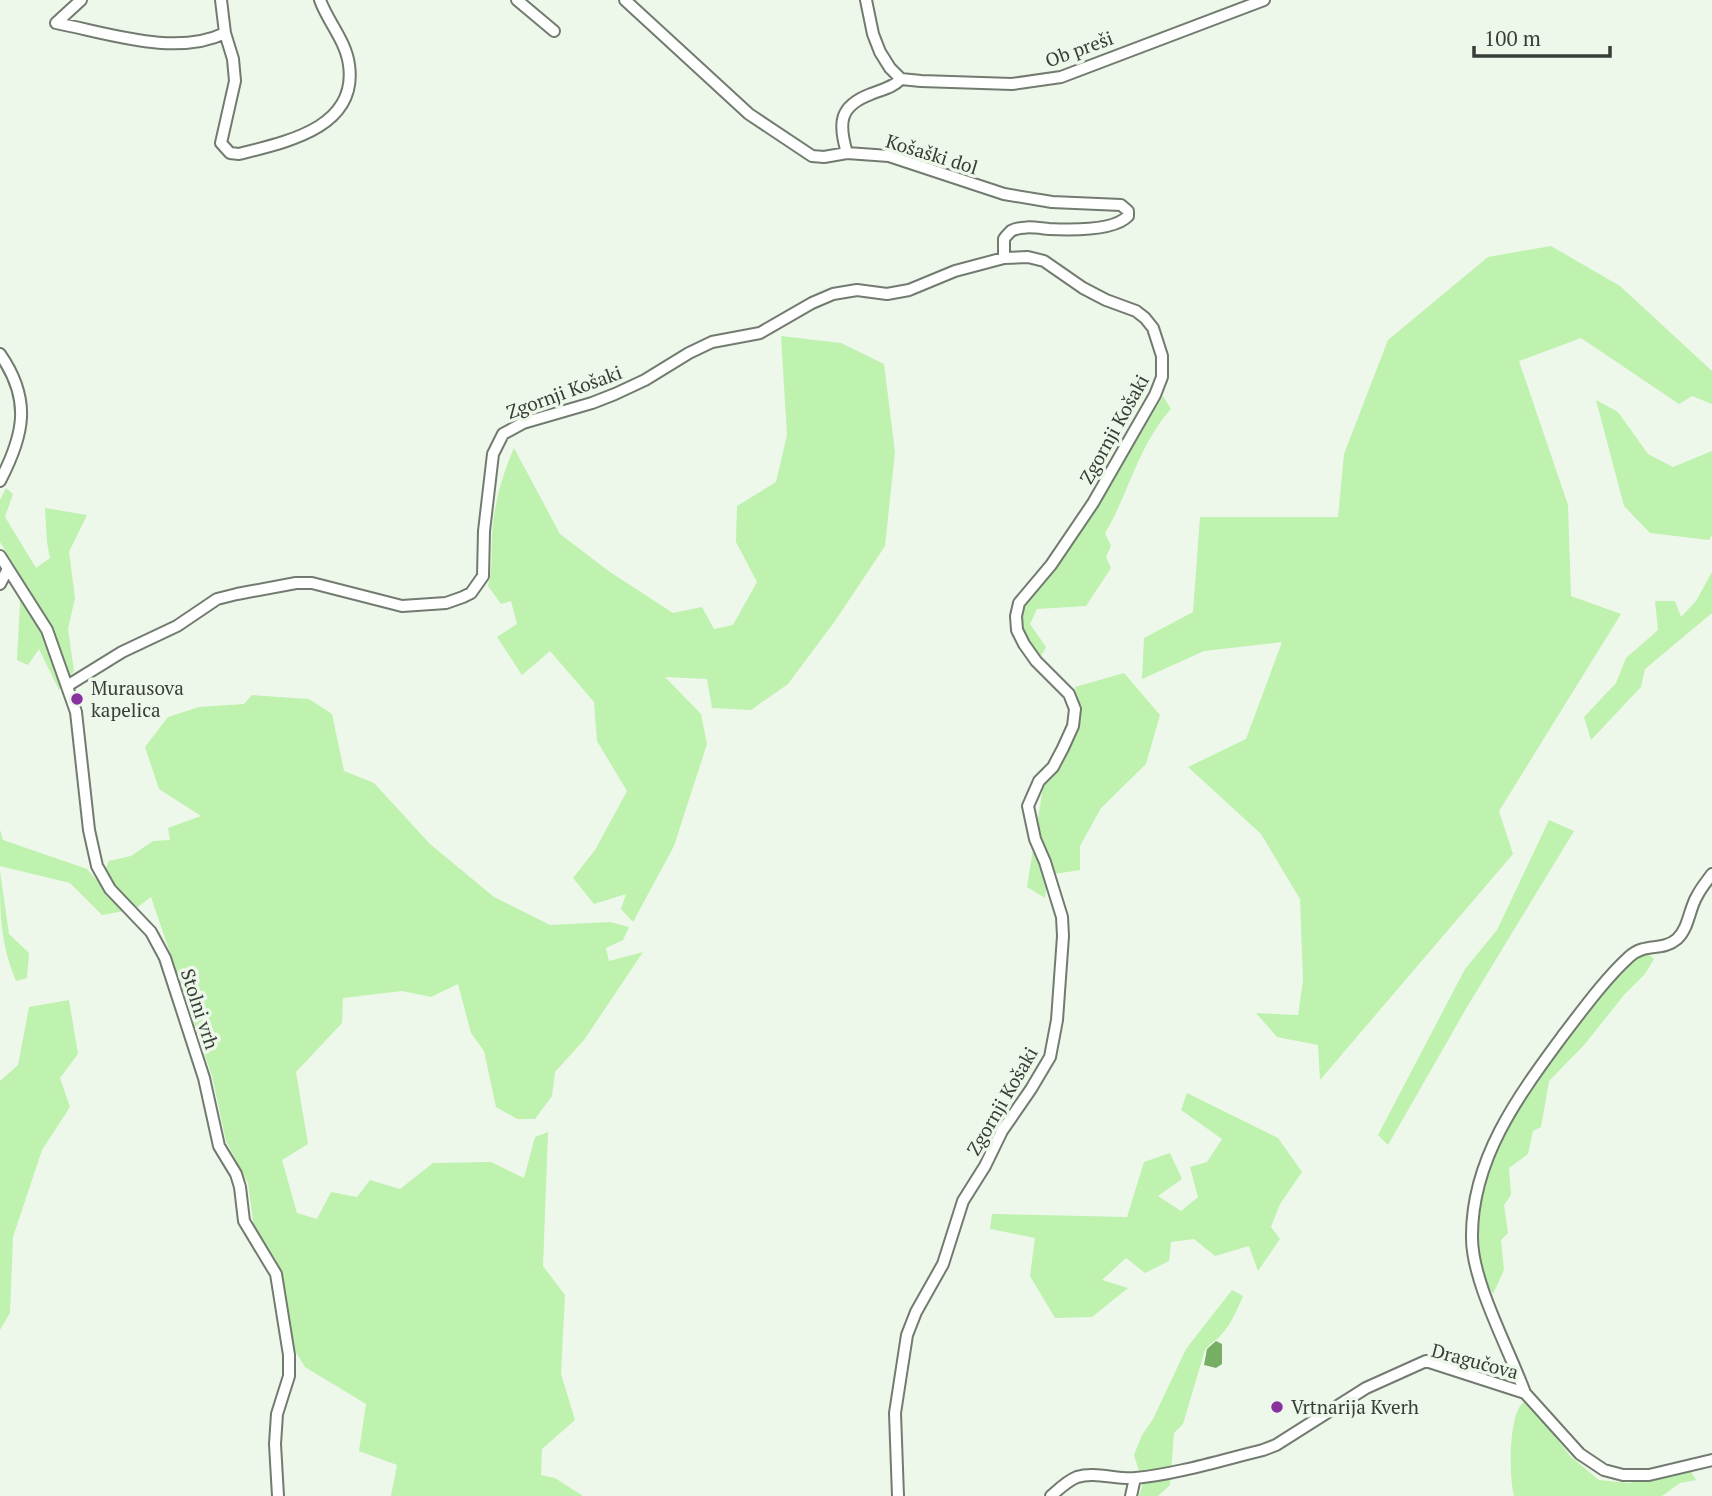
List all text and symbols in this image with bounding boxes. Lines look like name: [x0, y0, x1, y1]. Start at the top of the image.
scale bar: [1474, 14, 1610, 58]
text: 100 m: [1484, 24, 1541, 52]
street label: Ob preši: [1041, 25, 1116, 72]
street label: Košaški dol: [883, 128, 981, 179]
street label: Zgornji Košaki: [503, 359, 625, 424]
street label: Zgornji Košaki: [1073, 370, 1154, 488]
place label: Murausova kapelica: [91, 675, 184, 722]
marker: Murausova kapelica: [69, 691, 85, 707]
street label: Stolni vrh: [176, 965, 225, 1052]
street label: Zgornji Košaki: [960, 1042, 1043, 1160]
street label: Dragučova: [1429, 1337, 1522, 1384]
place label: Vrtnarija Kverh: [1291, 1394, 1419, 1419]
marker: Vrtnarija Kverh: [1269, 1399, 1285, 1415]

